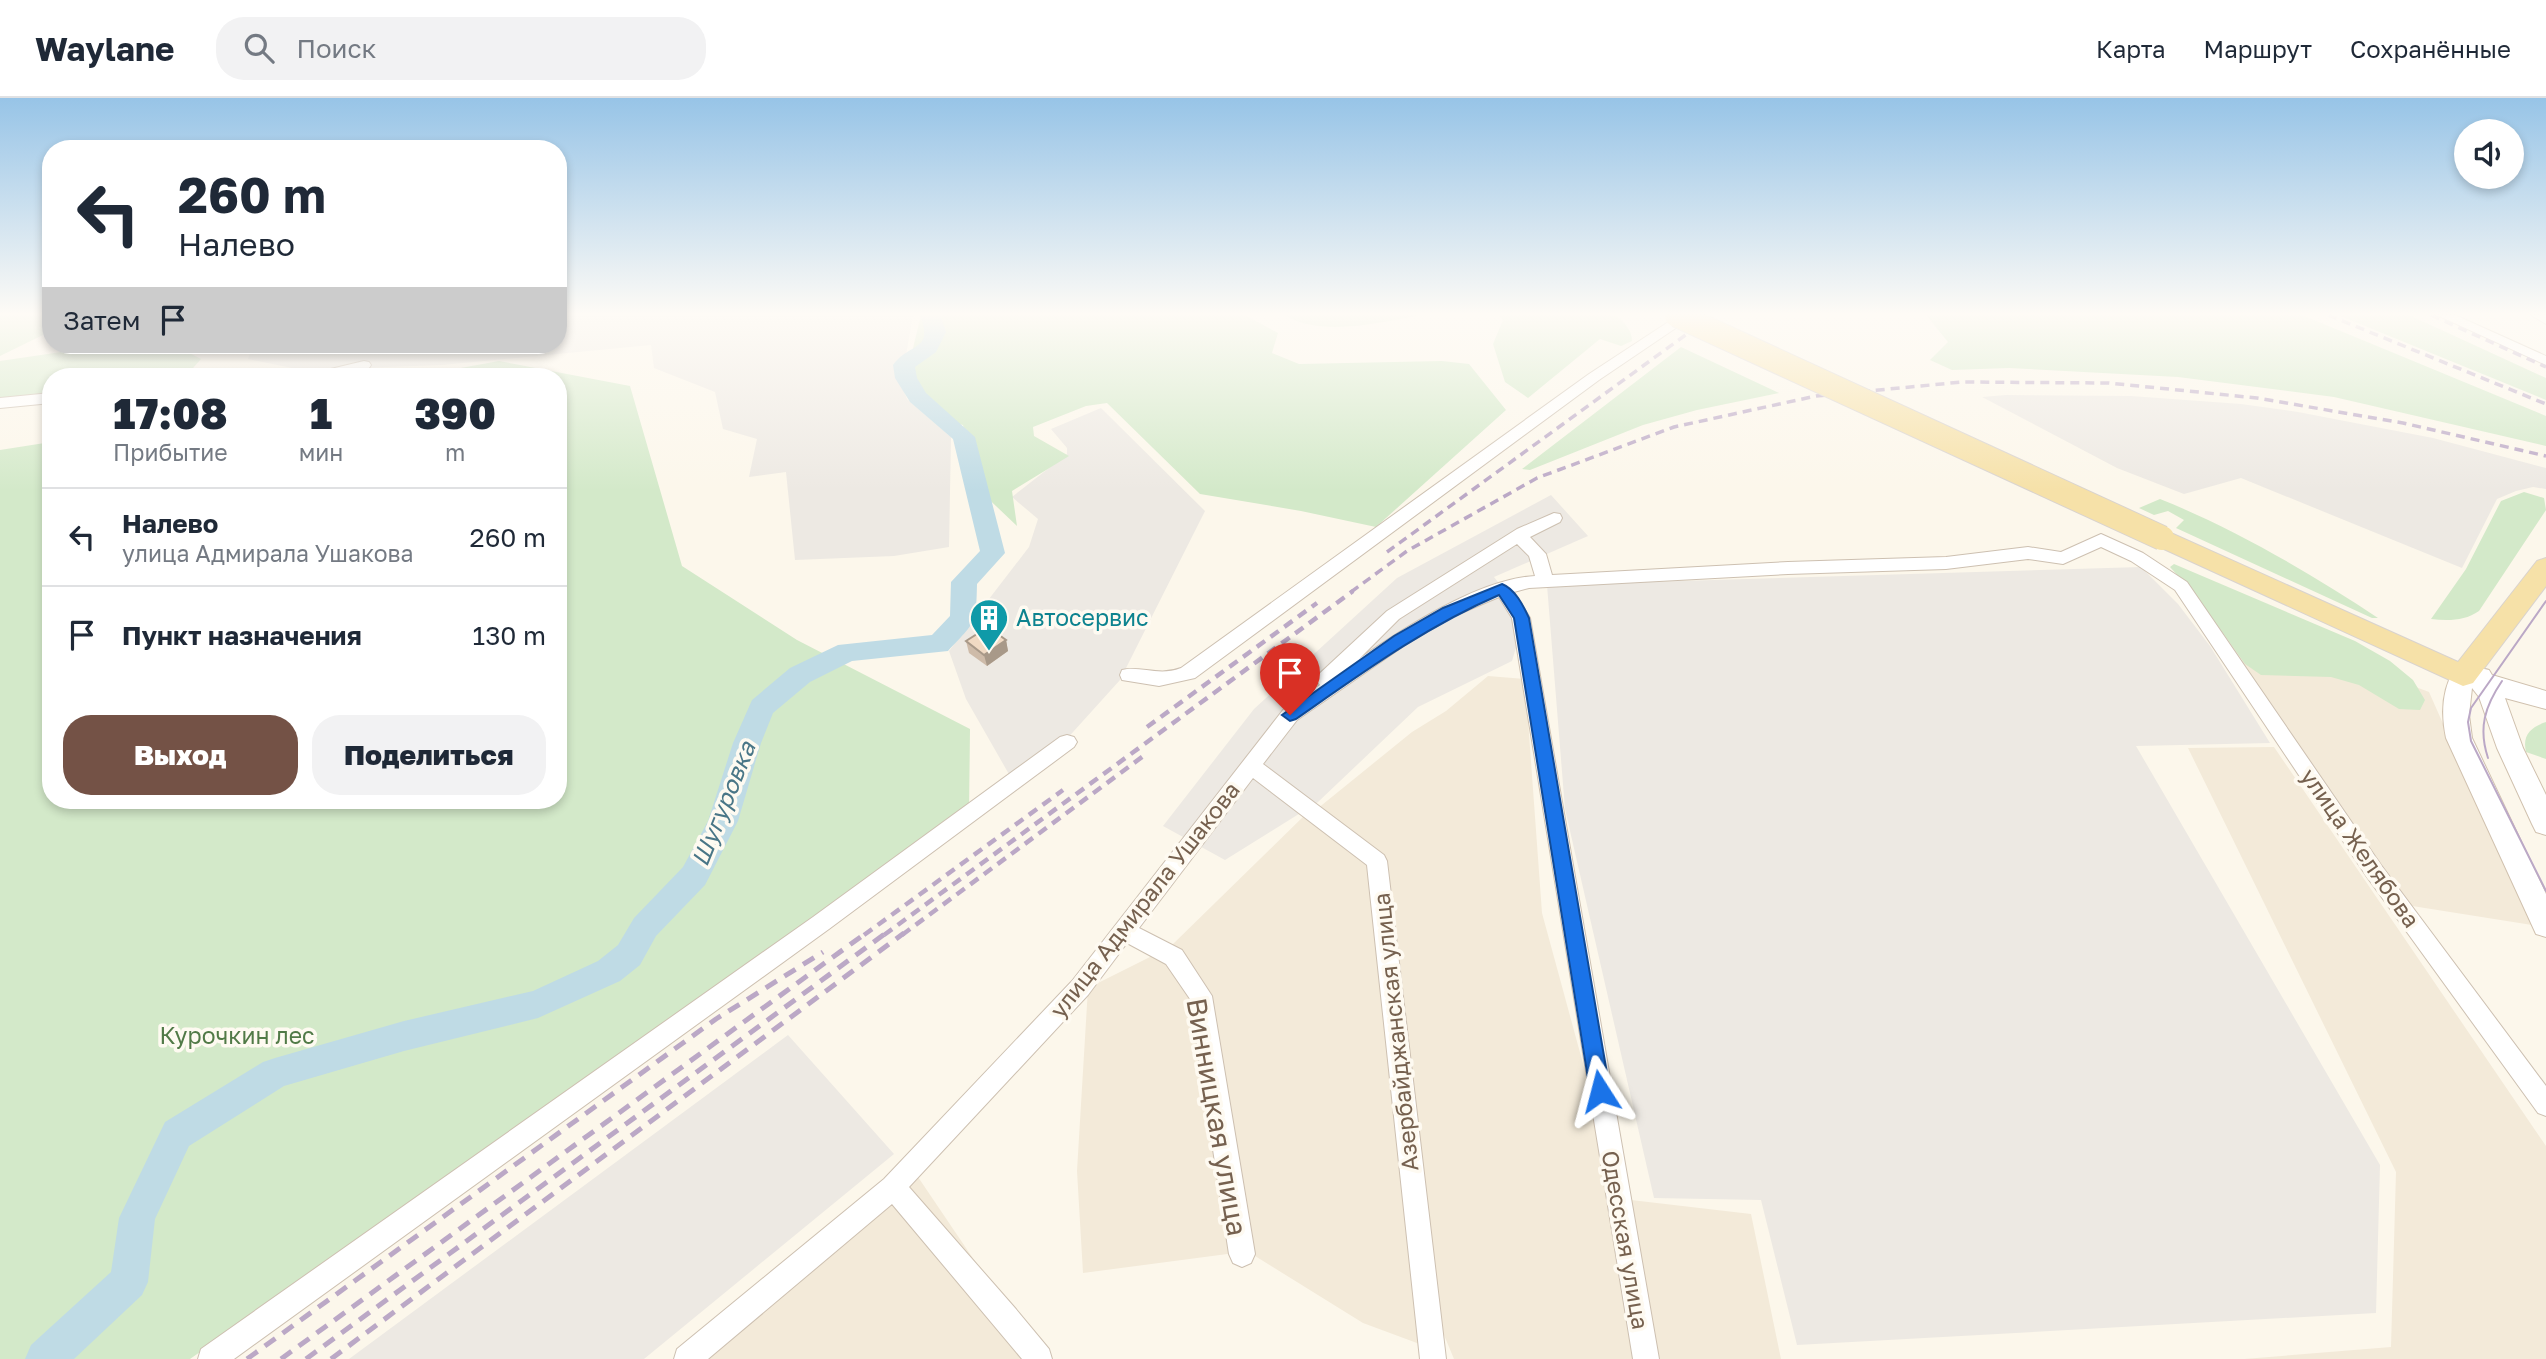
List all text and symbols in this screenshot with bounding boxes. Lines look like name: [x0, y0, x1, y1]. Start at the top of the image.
search box: [216, 17, 706, 80]
text: Waylane: [35, 29, 174, 68]
icon: search: [240, 29, 278, 67]
text: Поиск: [296, 33, 377, 64]
text: Карта: [2096, 34, 2166, 63]
text: Маршрут: [2204, 34, 2312, 63]
text: Сохранённые: [2350, 34, 2511, 63]
map controls: [2454, 119, 2524, 189]
button: sound: [2454, 119, 2524, 189]
text: 260 m: [178, 165, 326, 224]
icon: left: [63, 168, 154, 259]
text: Налево: [178, 225, 295, 263]
icon: arrive: [154, 301, 192, 339]
text: Затем: [63, 305, 140, 336]
text: 17:08: [113, 388, 227, 438]
text: 1: [310, 388, 332, 438]
text: 390: [414, 388, 496, 438]
text: Прибытие: [113, 438, 228, 466]
text: мин: [299, 438, 343, 466]
text: m: [445, 438, 465, 466]
text: Налево: [122, 508, 218, 539]
icon: left: [63, 518, 101, 556]
text: 260 m: [470, 522, 546, 553]
text: улица Адмирала Ушакова: [122, 539, 414, 567]
building icon: Автосервис: [968, 597, 1010, 652]
place label: Автосервис: [1016, 603, 1149, 631]
icon: arrive: [63, 616, 101, 654]
text: Пункт назначения: [122, 620, 362, 651]
text: 130 m: [473, 620, 546, 651]
pin: [1260, 643, 1320, 715]
icon: arrive: [1271, 654, 1309, 692]
button: Выход: [63, 715, 298, 795]
button: Поделиться: [312, 715, 546, 795]
water label: Шугуровка: [685, 736, 762, 870]
street label: улица Желябова: [2295, 762, 2426, 932]
street label: улица Адмирала Ушакова: [1043, 776, 1245, 1023]
street label: Азербайджанская улица: [1366, 892, 1424, 1173]
street label: Винницкая улица: [1180, 995, 1255, 1238]
park label: Курочкин лес: [159, 1021, 315, 1049]
position arrow: [1563, 1054, 1637, 1128]
street label: Одесская улица: [1596, 1148, 1655, 1331]

